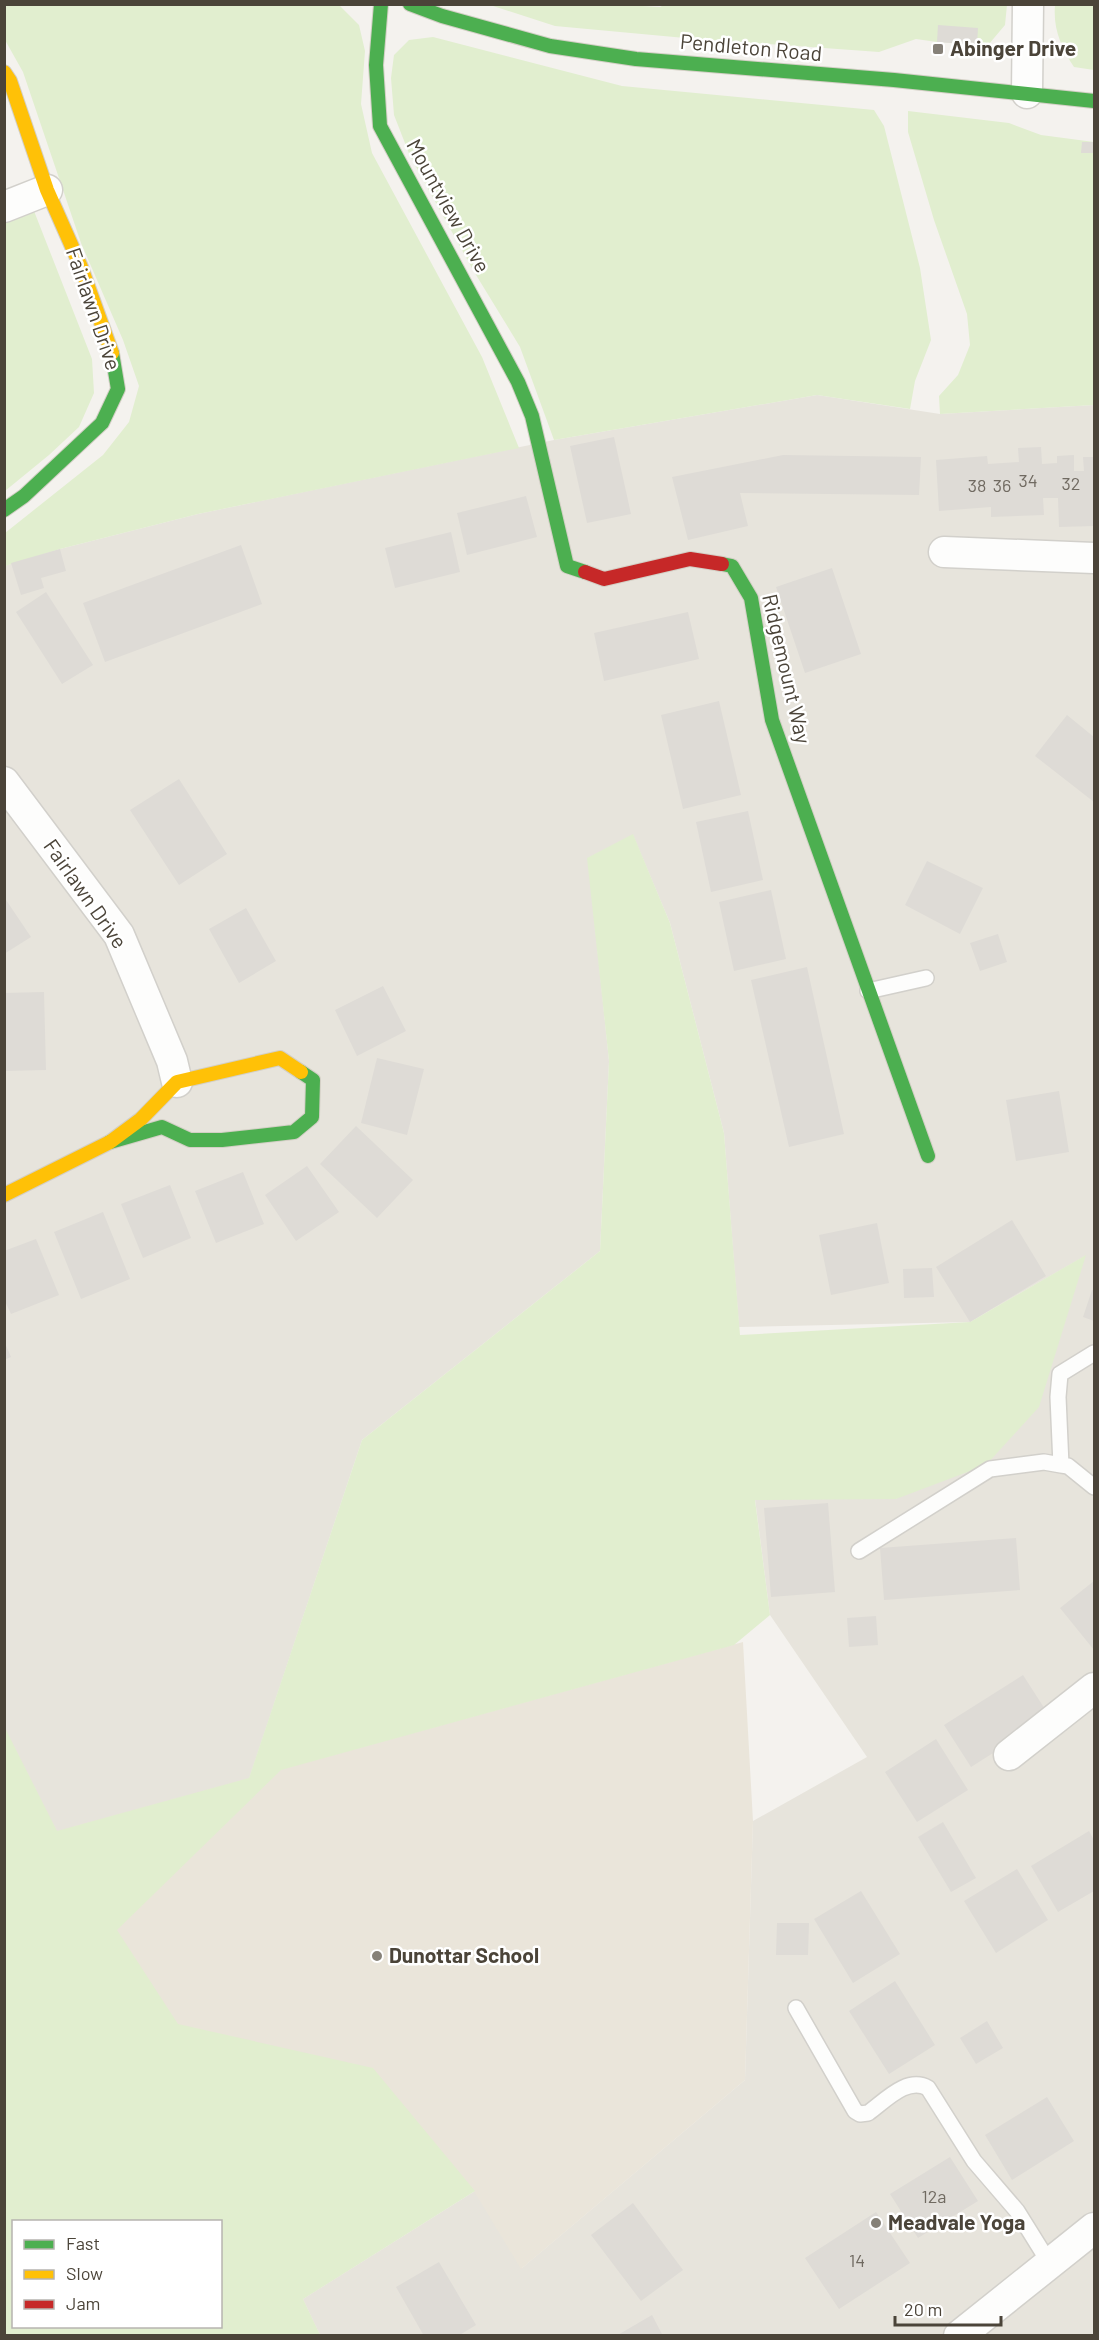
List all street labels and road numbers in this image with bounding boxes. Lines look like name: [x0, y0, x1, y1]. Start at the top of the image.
street label: Pendleton Road: [679, 28, 823, 65]
street label: Mountview Drive: [402, 134, 496, 277]
street label: Fairlawn Drive: [62, 244, 127, 373]
street label: Ridgemount Way: [758, 591, 817, 746]
street label: Fairlawn Drive: [39, 834, 133, 953]

